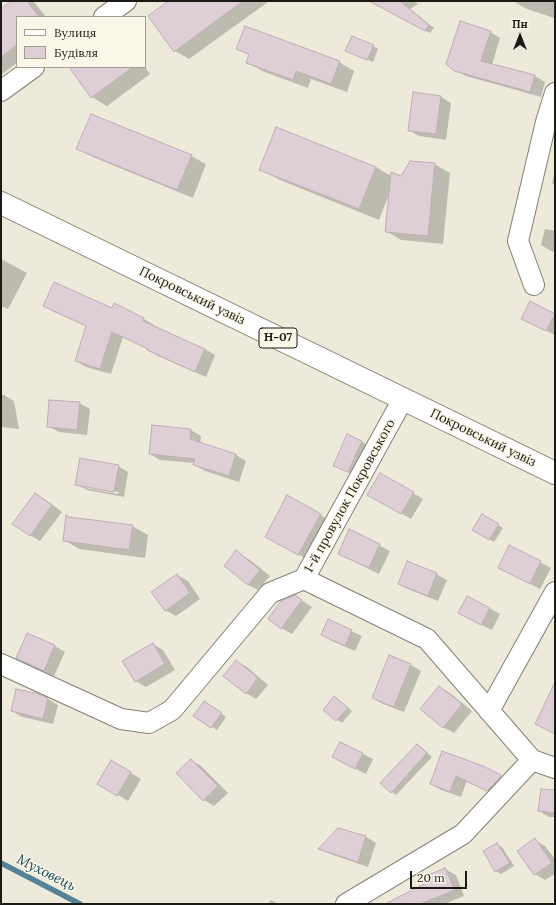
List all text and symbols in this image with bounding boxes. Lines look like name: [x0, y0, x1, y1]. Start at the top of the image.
legend: [16, 16, 146, 68]
north arrow: [500, 16, 540, 56]
text: Пн: [512, 17, 528, 31]
text: Вулиця: [54, 25, 96, 40]
text: Будівля: [54, 45, 98, 60]
street label: Покровський узвіз: [137, 264, 247, 328]
road number: Н-07: [259, 328, 297, 348]
street label: Покровський узвіз: [428, 406, 538, 470]
street label: 1-й провулок Покровського: [301, 417, 399, 575]
water label: Муховець: [14, 851, 78, 895]
scale bar: [412, 863, 469, 889]
text: 20 m: [417, 870, 445, 885]

